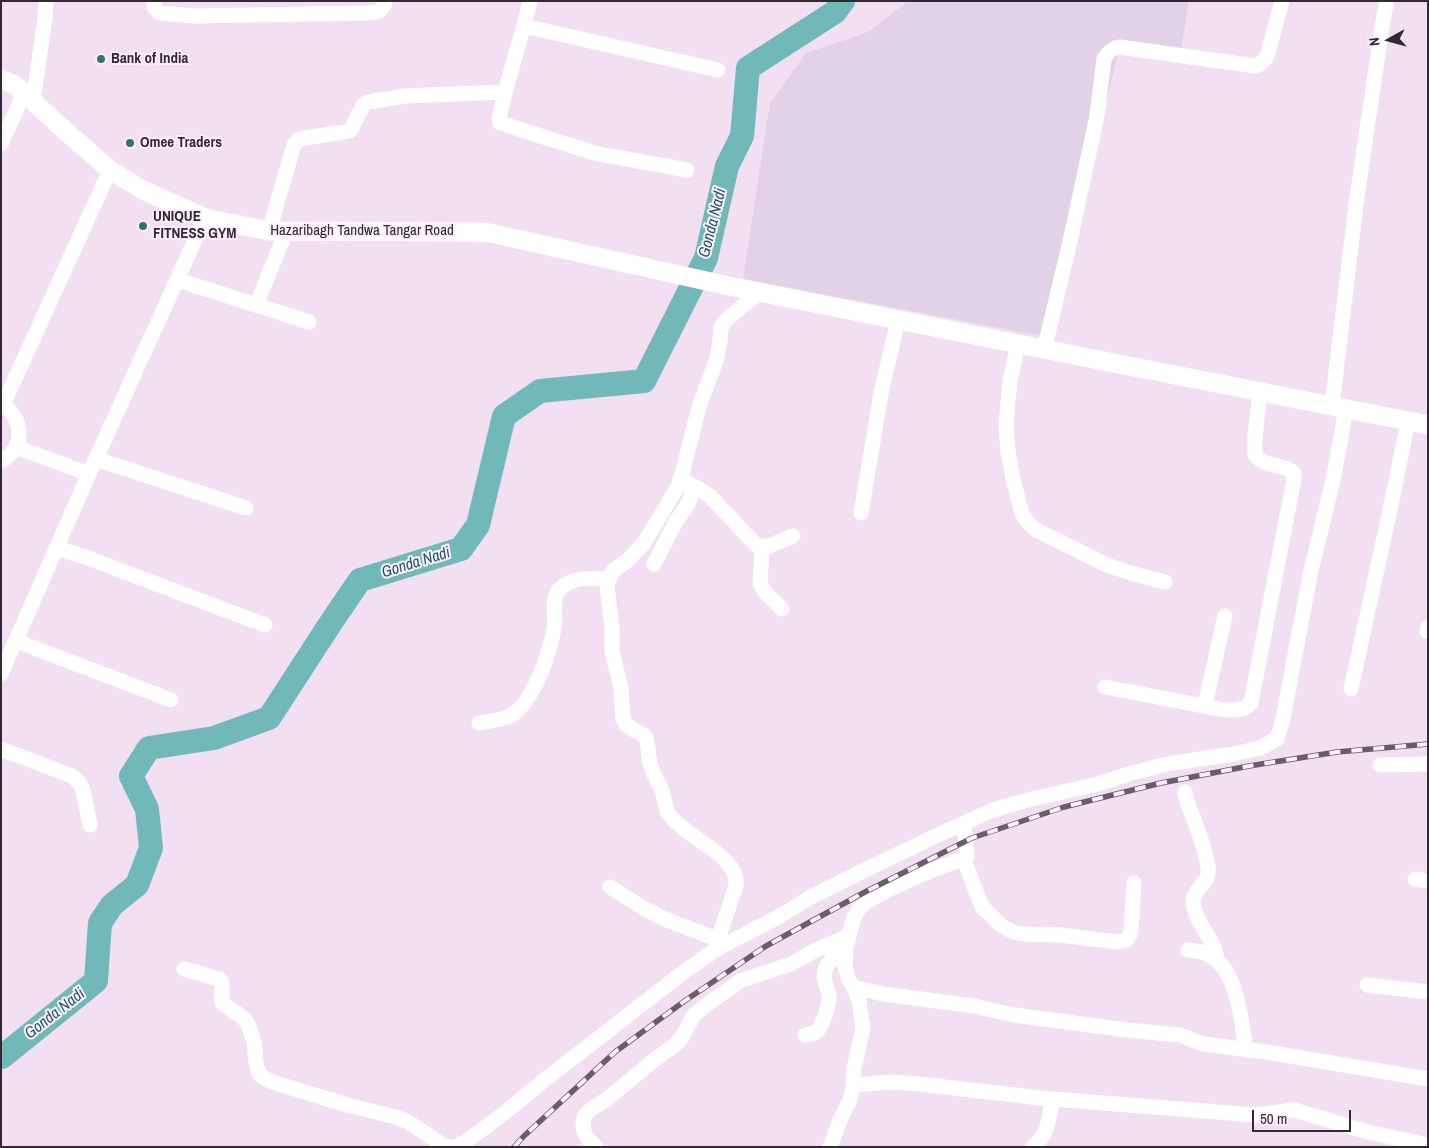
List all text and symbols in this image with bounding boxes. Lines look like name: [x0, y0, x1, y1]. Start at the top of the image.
north arrow: [1364, 15, 1414, 65]
text: N: [1365, 37, 1384, 47]
place label: Bank of India: [111, 50, 188, 68]
marker: Bank of India: [95, 53, 107, 65]
place label: Omee Traders: [140, 134, 222, 152]
marker: Omee Traders: [124, 137, 136, 149]
water label: Gonda Nadi: [695, 186, 731, 260]
place label: UNIQUE FITNESS GYM: [153, 208, 236, 243]
marker: UNIQUE FITNESS GYM: [137, 220, 149, 232]
street label: Hazaribagh Tandwa Tangar Road: [270, 222, 454, 240]
water label: Gonda Nadi: [379, 543, 453, 583]
water label: Gonda Nadi: [21, 985, 89, 1043]
scale bar: [1254, 1100, 1353, 1132]
text: 50 m: [1260, 1108, 1287, 1129]

